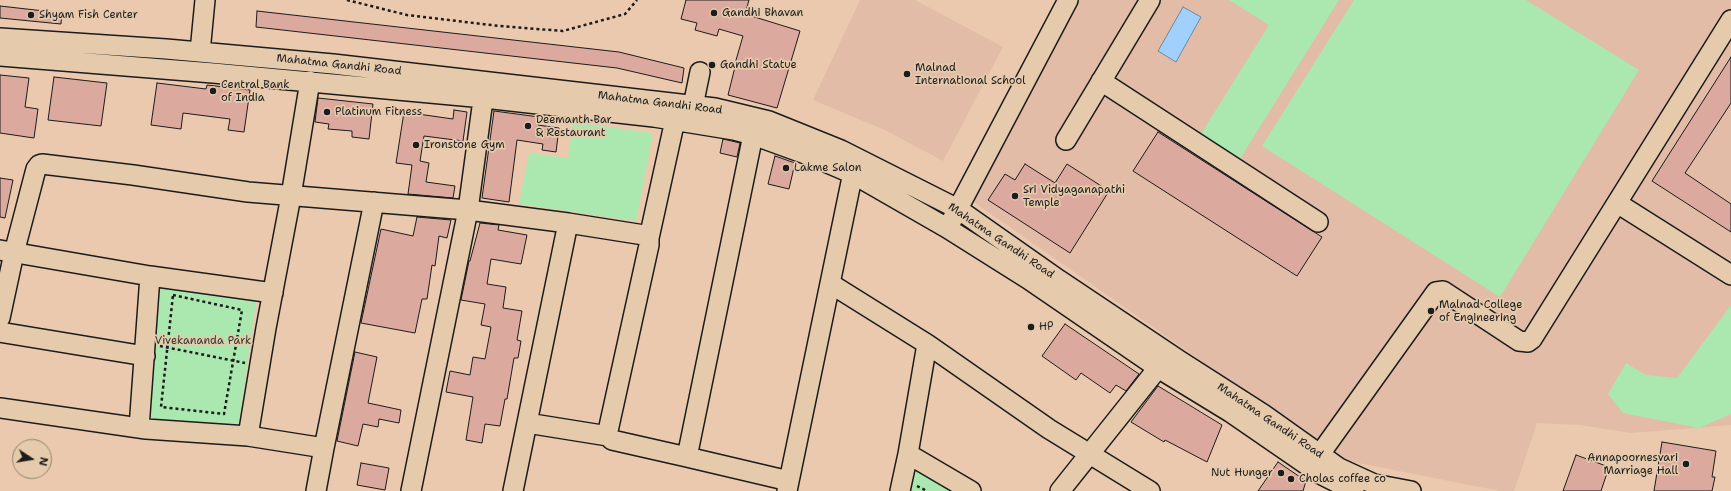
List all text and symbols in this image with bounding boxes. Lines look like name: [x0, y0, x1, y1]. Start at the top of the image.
place label: Gandhi Bhavan: [722, 6, 803, 20]
place label: Shyam Fish Center: [39, 8, 138, 22]
marker: Gandhi Bhavan: [709, 8, 719, 18]
marker: Shyam Fish Center: [26, 10, 36, 20]
street label: Mahatma Gandhi Road: [276, 52, 402, 78]
place label: Gandhi Statue: [720, 58, 797, 72]
marker: Gandhi Statue: [707, 60, 717, 70]
place label: Malnad International School: [915, 61, 1025, 87]
marker: Malnad International School: [902, 69, 912, 79]
place label: Central Bank of India: [221, 78, 290, 104]
marker: Central Bank of India: [208, 86, 218, 96]
street label: Mahatma Gandhi Road: [597, 89, 723, 117]
place label: Platinum Fitness: [335, 105, 422, 119]
marker: Platinum Fitness: [322, 107, 332, 117]
place label: Deemanth Bar & Restaurant: [536, 113, 612, 139]
marker: Deemanth Bar & Restaurant: [523, 121, 533, 131]
place label: Ironstone Gym: [424, 138, 505, 152]
marker: Ironstone Gym: [411, 140, 421, 150]
place label: Lakme Salon: [794, 161, 862, 175]
marker: Lakme Salon: [781, 163, 791, 173]
place label: Sri Vidyaganapathi Temple: [1023, 183, 1125, 209]
marker: Sri Vidyaganapathi Temple: [1010, 191, 1020, 201]
street label: Mahatma Gandhi Road: [945, 200, 1057, 282]
place label: Malnad College of Engineering: [1439, 298, 1522, 324]
marker: Malnad College of Engineering: [1426, 306, 1436, 316]
place label: HP: [1039, 320, 1053, 334]
marker: HP: [1026, 322, 1036, 332]
park label: Vivekananda Park: [155, 334, 251, 348]
street label: Mahatma Gandhi Road: [1214, 380, 1326, 462]
north arrow: [12, 439, 52, 479]
place label: Annapoornesvari Marriage Hall: [1587, 451, 1678, 477]
text: N: [35, 456, 51, 467]
marker: Annapoornesvari Marriage Hall: [1681, 459, 1691, 469]
place label: Nut Hunger: [1211, 466, 1273, 480]
marker: Nut Hunger: [1276, 468, 1286, 478]
place label: Cholas coffee co: [1299, 472, 1386, 486]
marker: Cholas coffee co: [1286, 474, 1296, 484]

